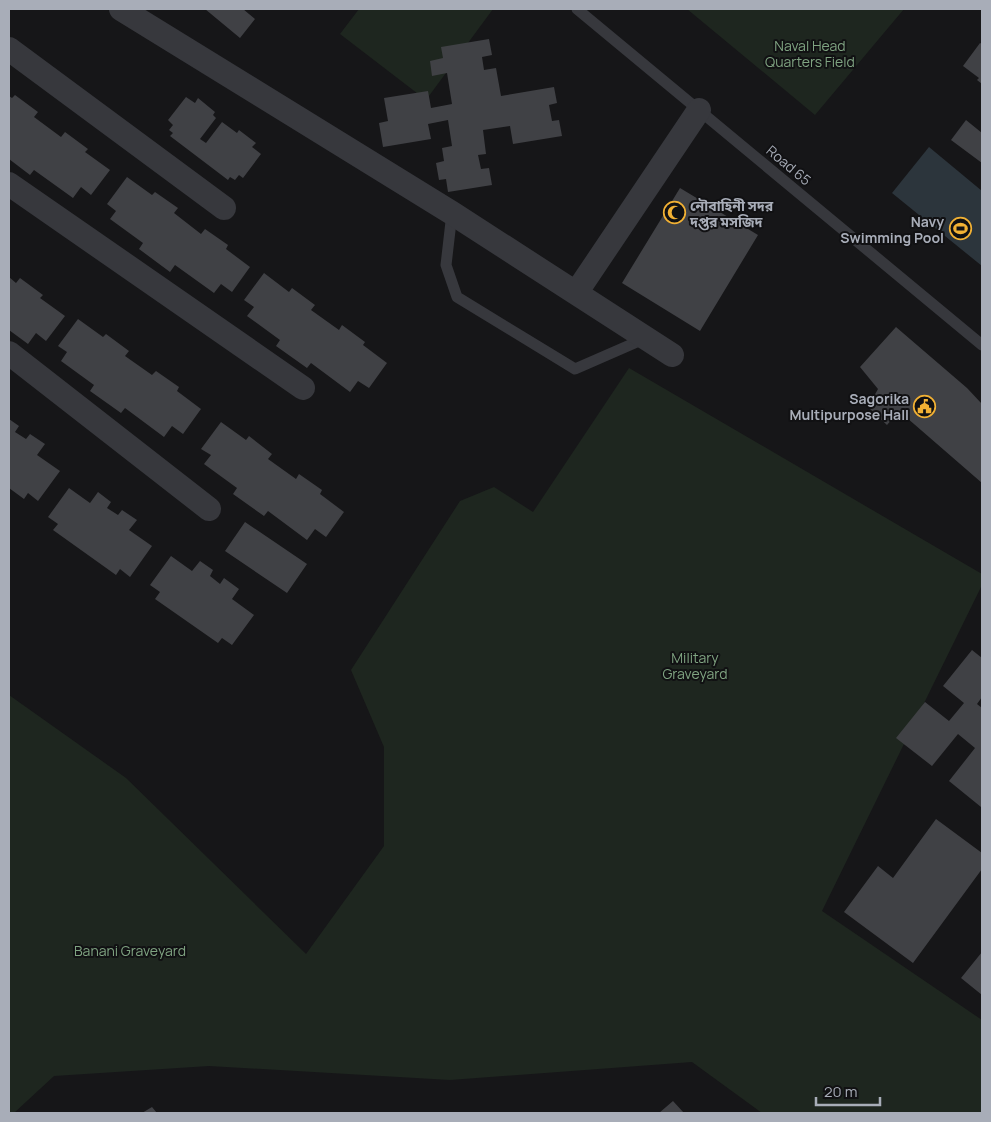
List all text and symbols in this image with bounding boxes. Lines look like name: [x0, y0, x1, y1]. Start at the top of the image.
park label: Naval Head Quarters Field: [765, 36, 855, 71]
street label: Road 65: [763, 141, 815, 189]
place label: নৌবাহিনী সদর দপ্তর মসজিদ: [689, 196, 774, 231]
mosque icon: নৌবাহিনী সদর দপ্তর মসজিদ: [662, 201, 686, 225]
place label: Navy Swimming Pool: [840, 212, 944, 247]
sports icon: Navy Swimming Pool: [948, 217, 972, 241]
place label: Sagorika Multipurpose Hall: [789, 389, 909, 424]
public building icon: Sagorika Multipurpose Hall: [913, 394, 937, 418]
park label: Military Graveyard: [662, 648, 728, 683]
park label: Banani Graveyard: [74, 941, 186, 960]
scale bar: [816, 1074, 880, 1106]
text: 20 m: [824, 1081, 857, 1102]

